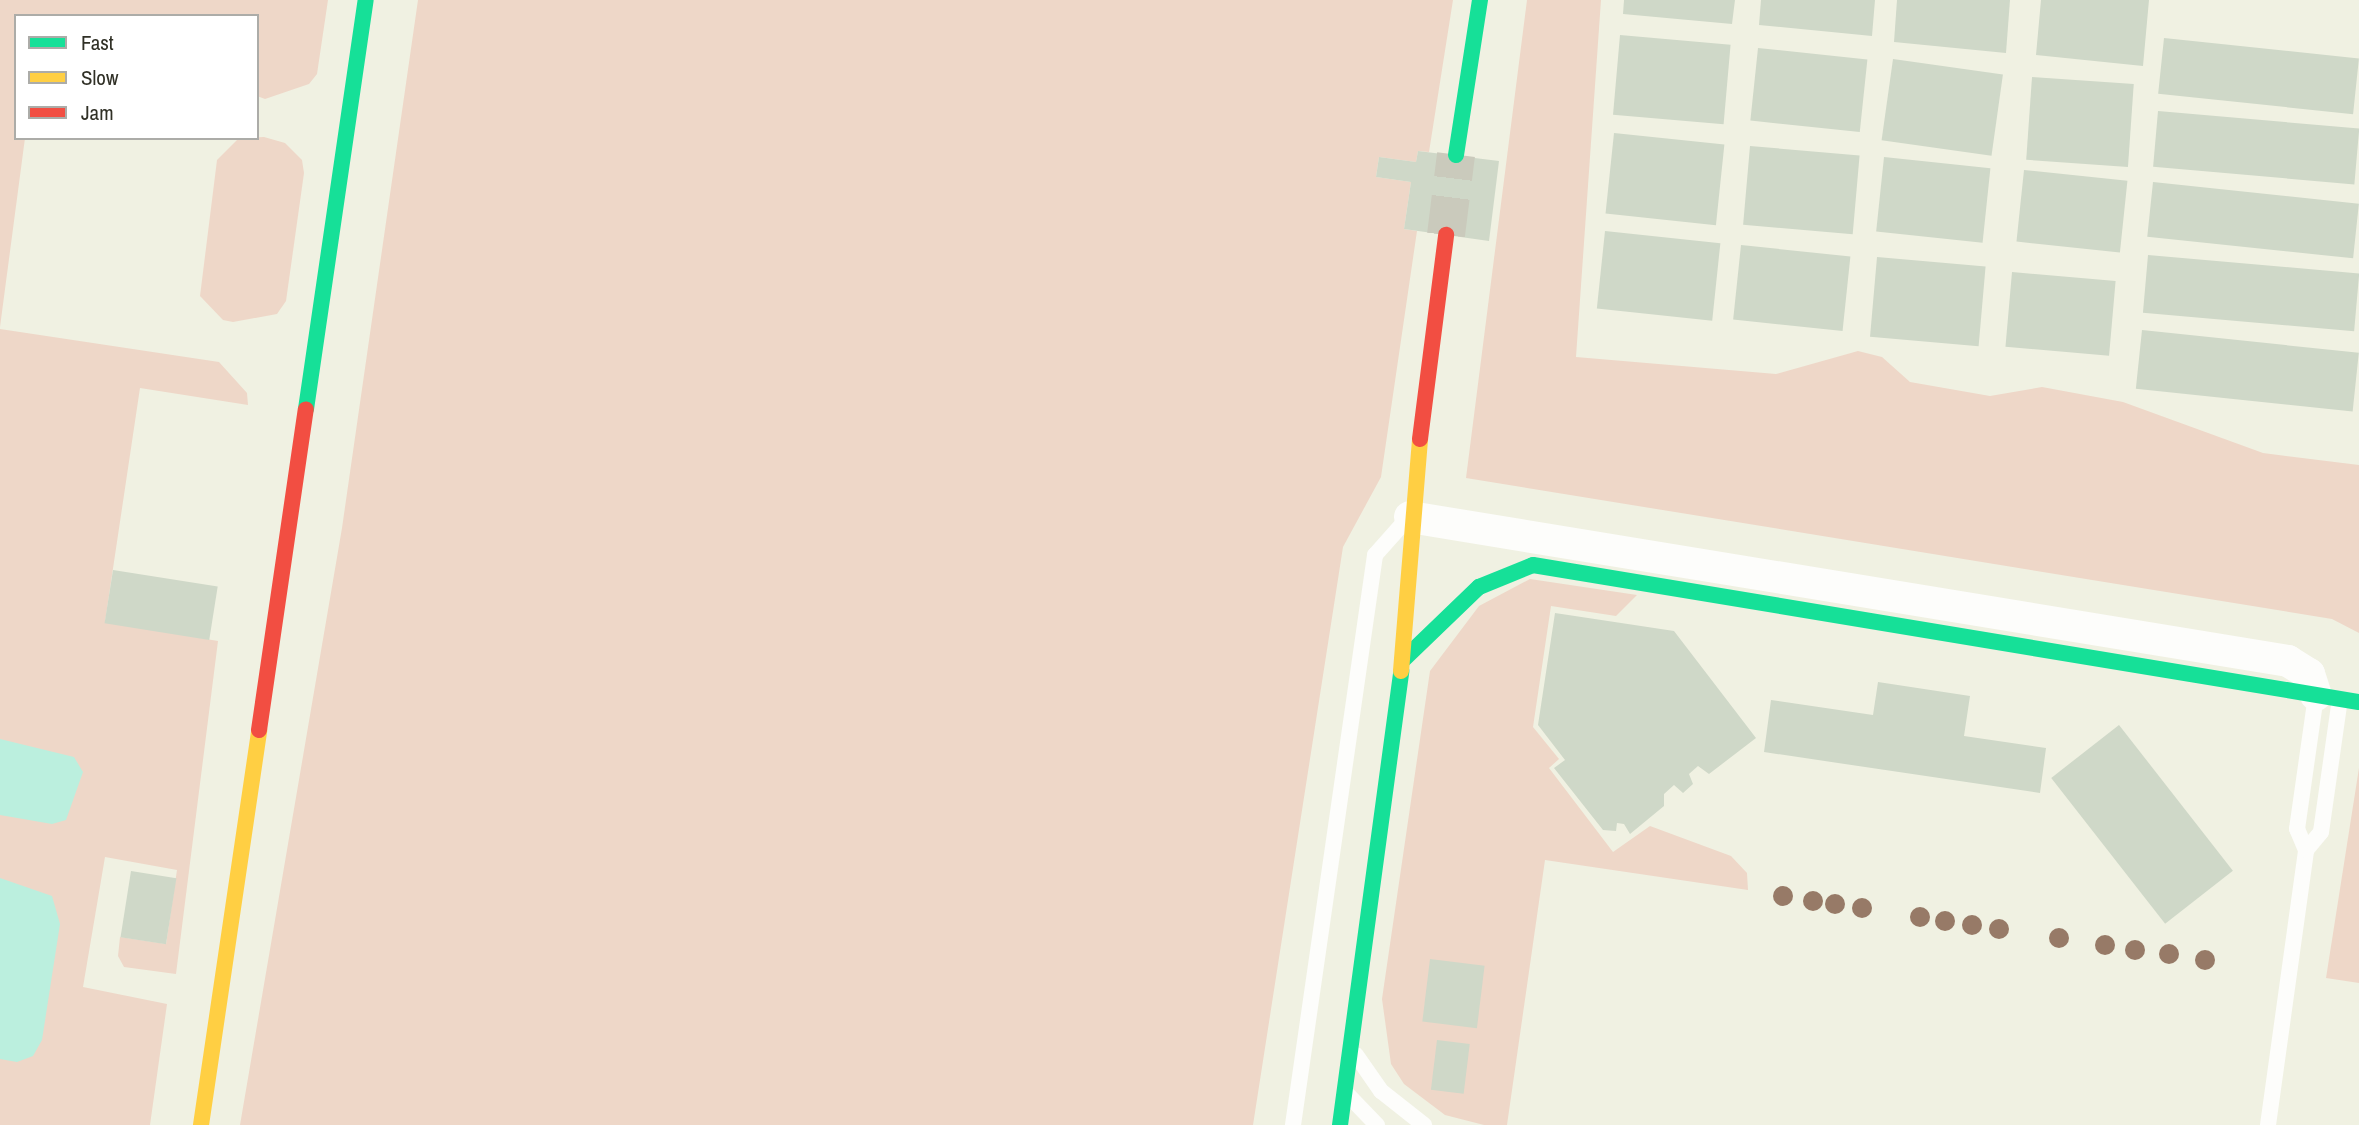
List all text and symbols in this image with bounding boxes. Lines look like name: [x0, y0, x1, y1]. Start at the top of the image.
legend: [14, 14, 259, 140]
text: Fast: [81, 28, 114, 57]
text: Slow: [81, 63, 118, 92]
text: Jam: [81, 98, 114, 127]

